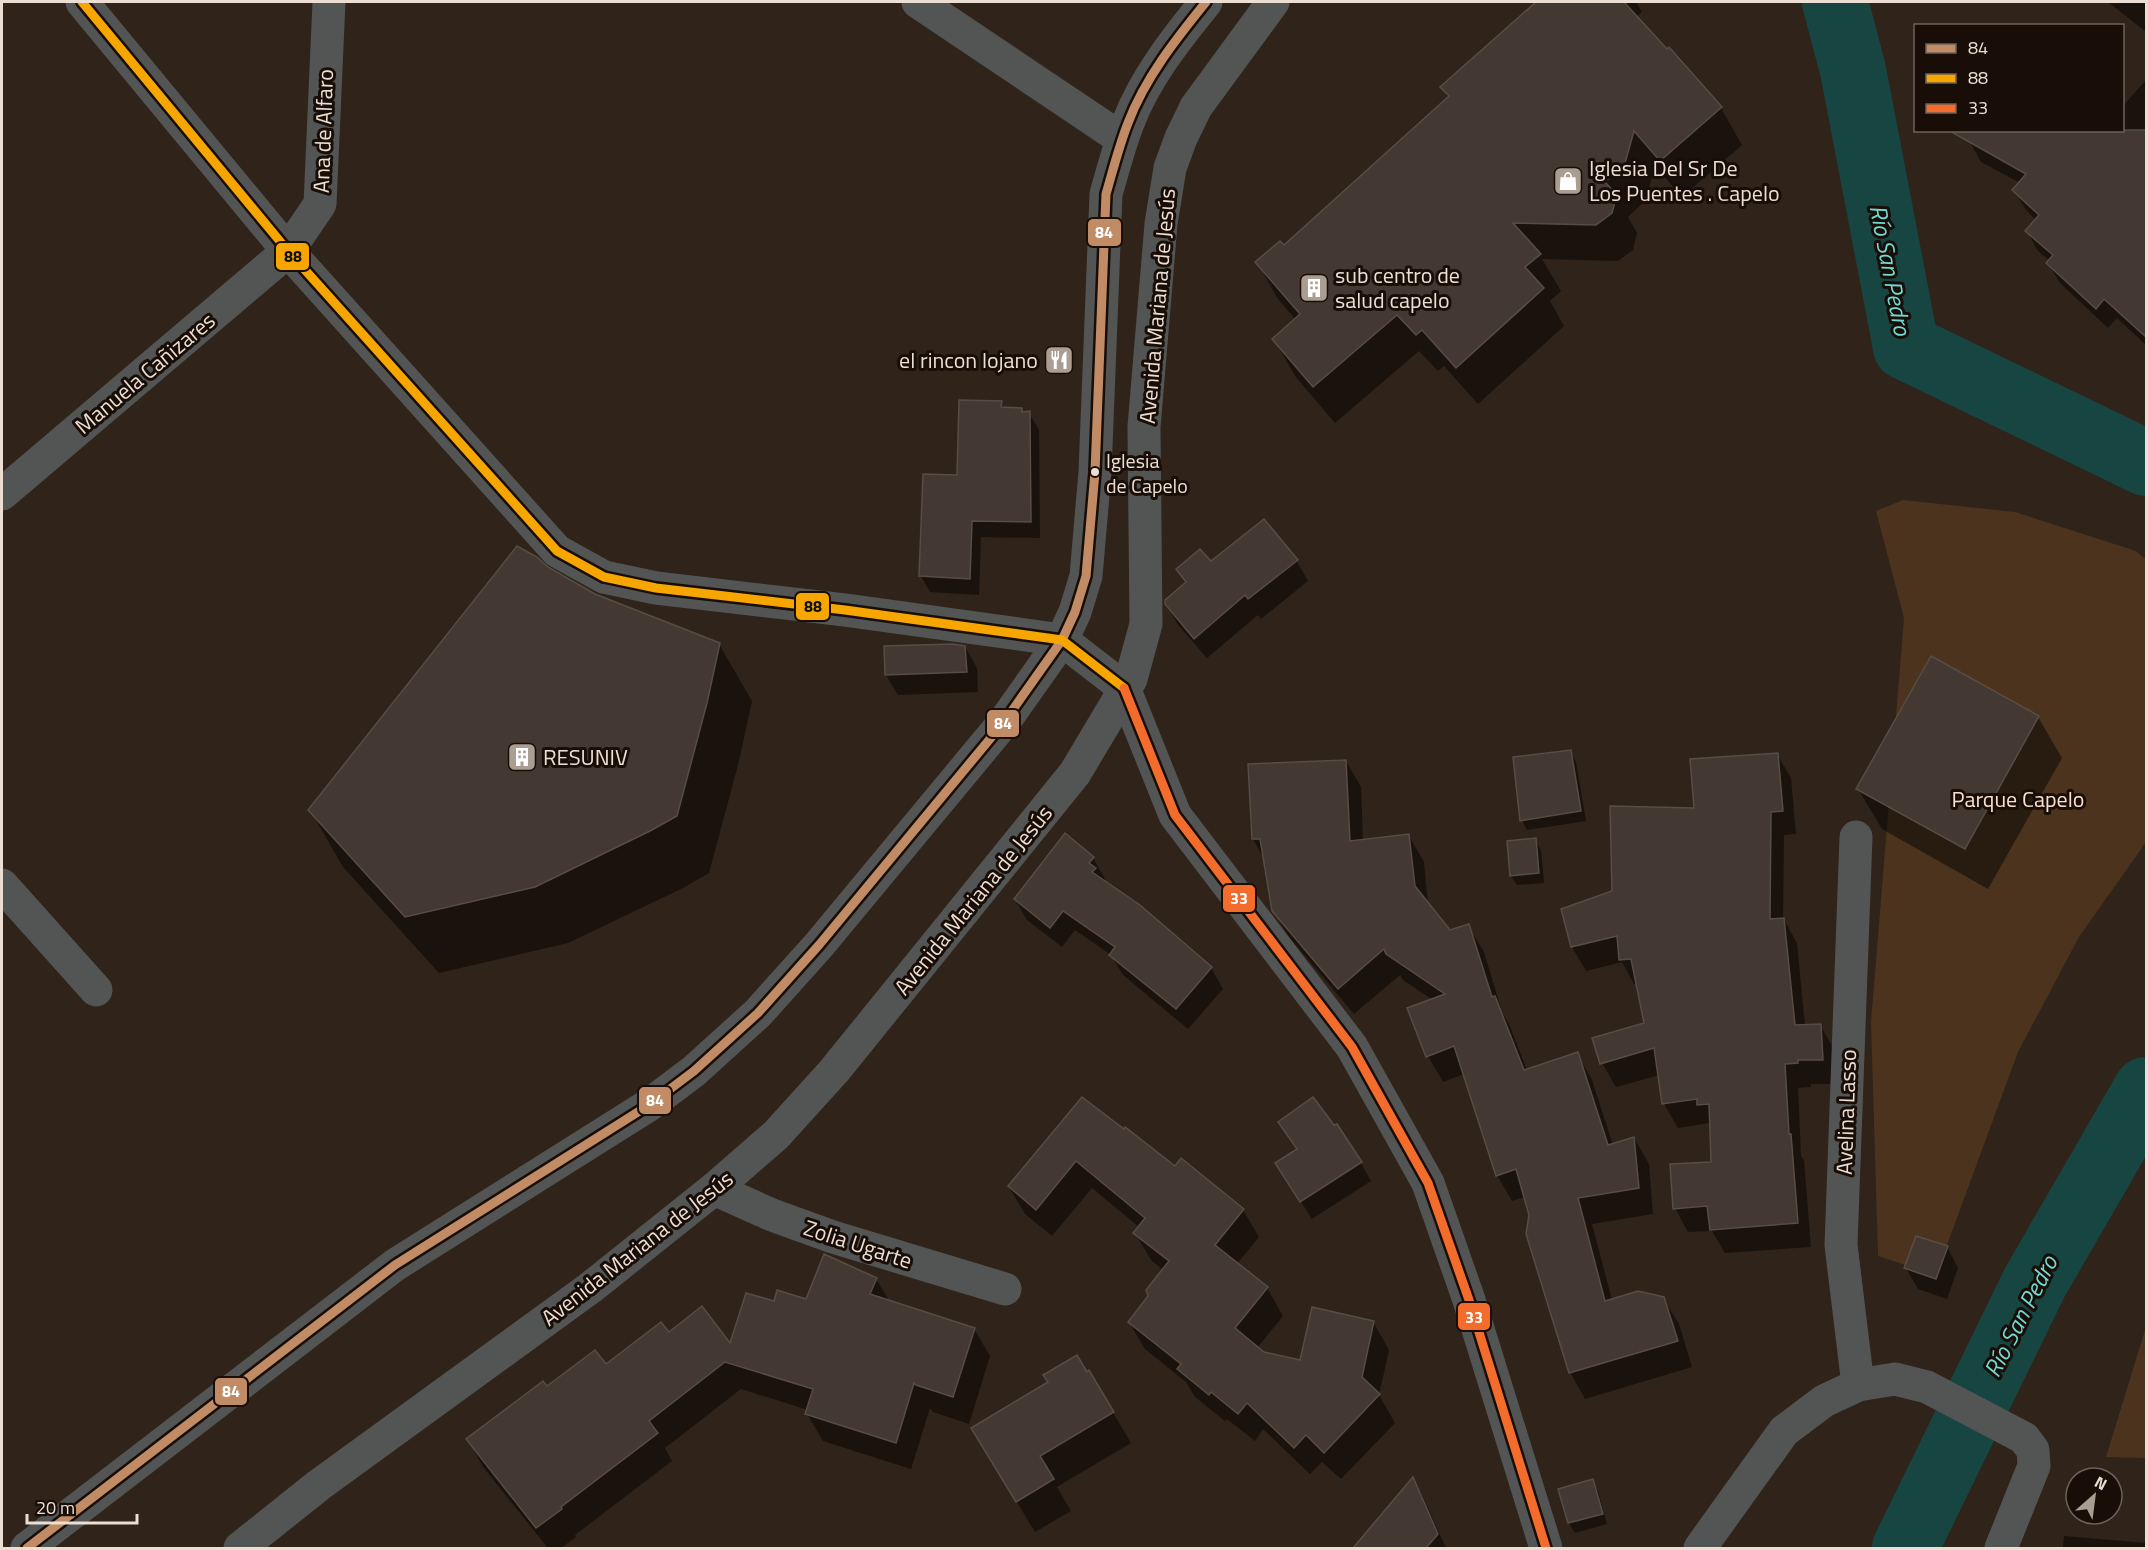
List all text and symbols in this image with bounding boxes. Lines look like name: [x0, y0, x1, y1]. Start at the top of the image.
legend: [1914, 24, 2124, 132]
text: 84: [1968, 34, 1988, 61]
text: 88: [1968, 64, 1988, 91]
street label: Ana de Alfaro: [304, 68, 342, 194]
text: 33: [1968, 94, 1988, 121]
place label: Iglesia Del Sr De Los Puentes . Capelo: [1589, 151, 1780, 210]
shop icon: Iglesia Del Sr De Los Puentes . Capelo: [1552, 165, 1584, 197]
street label: Avenida Mariana de Jesús: [1130, 187, 1184, 425]
water label: Río San Pedro: [1861, 202, 1921, 339]
line badge: 84: [1087, 218, 1122, 247]
text: 84: [1095, 220, 1113, 244]
line badge: 88: [275, 242, 310, 271]
text: 88: [284, 244, 302, 268]
place label: sub centro de salud capelo: [1335, 258, 1460, 317]
building icon: sub centro de salud capelo: [1298, 272, 1330, 304]
street label: Manuela Cañizares: [67, 304, 223, 442]
place label: el rincon lojano: [899, 343, 1038, 377]
restaurant icon: el rincon lojano: [1043, 344, 1075, 376]
place label: Iglesia de Capelo: [1106, 445, 1188, 501]
marker: Iglesia de Capelo: [1089, 466, 1101, 478]
line badge: 88: [795, 592, 830, 621]
text: 88: [804, 594, 822, 618]
line badge: 84: [986, 709, 1020, 738]
text: 84: [994, 711, 1012, 735]
place label: RESUNIV: [543, 740, 628, 774]
building icon: RESUNIV: [506, 741, 538, 773]
park label: Parque Capelo: [1952, 782, 2084, 816]
street label: Avenida Mariana de Jesús: [886, 798, 1060, 1002]
line badge: 33: [1222, 884, 1256, 913]
text: 33: [1230, 886, 1248, 910]
street label: Avelina Lasso: [1827, 1049, 1865, 1175]
line badge: 84: [638, 1086, 672, 1115]
text: 84: [646, 1088, 664, 1112]
street label: Avenida Mariana de Jesús: [534, 1162, 740, 1334]
street label: ZoIia Ugarte: [800, 1211, 916, 1277]
water label: Río San Pedro: [1974, 1248, 2067, 1383]
line badge: 33: [1457, 1302, 1491, 1331]
text: 33: [1465, 1305, 1483, 1329]
line badge: 84: [214, 1377, 248, 1406]
text: 84: [222, 1379, 240, 1403]
north arrow: [2064, 1466, 2124, 1526]
text: N: [2091, 1470, 2112, 1496]
scale bar: [27, 1487, 136, 1525]
text: 20 m: [36, 1494, 75, 1521]

